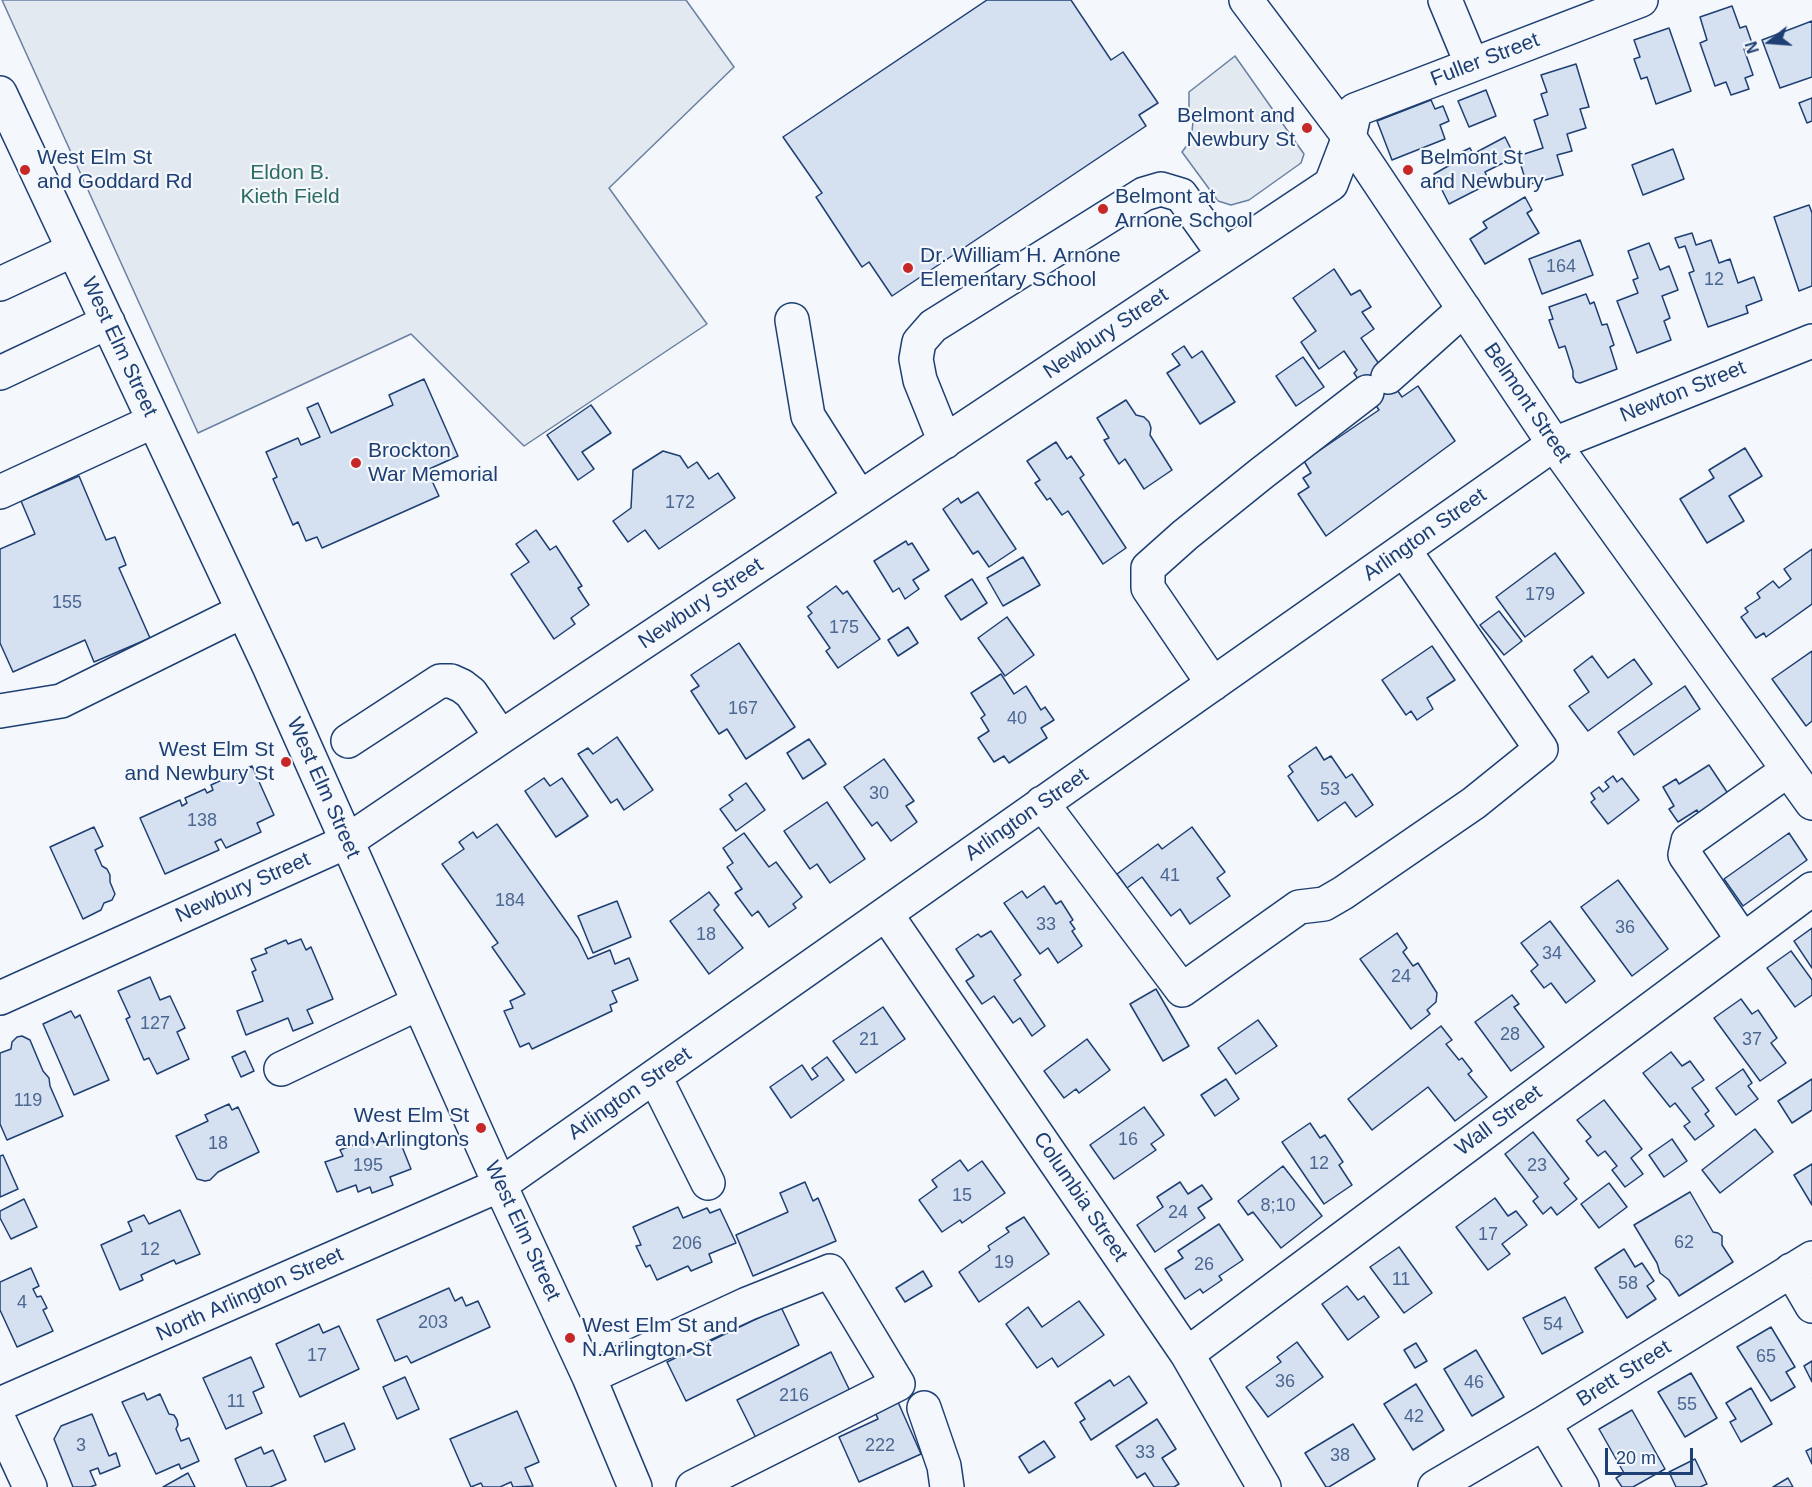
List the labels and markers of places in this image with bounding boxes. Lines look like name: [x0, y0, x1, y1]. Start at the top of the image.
place label: Belmont and Newbury St: [1177, 103, 1295, 153]
marker: Belmont and Newbury St: [1300, 121, 1314, 135]
place label: West Elm St and Goddard Rd: [37, 145, 192, 195]
place label: Belmont St and Newbury: [1420, 145, 1544, 195]
marker: West Elm St and Goddard Rd: [18, 163, 32, 177]
marker: Belmont St and Newbury: [1401, 163, 1415, 177]
place label: Belmont at Arnone School: [1115, 184, 1253, 234]
marker: Belmont at Arnone School: [1096, 202, 1110, 216]
place label: Dr. William H. Arnone Elementary School: [920, 243, 1121, 293]
marker: Dr. William H. Arnone Elementary School: [901, 261, 915, 275]
place label: Brockton War Memorial: [368, 438, 498, 488]
marker: Brockton War Memorial: [349, 456, 363, 470]
place label: West Elm St and Newbury St: [125, 737, 274, 787]
marker: West Elm St and Newbury St: [279, 755, 293, 769]
place label: West Elm St and Arlingtons: [335, 1103, 469, 1153]
marker: West Elm St and Arlingtons: [474, 1121, 488, 1135]
place label: West Elm St and N.Arlington St: [582, 1313, 738, 1363]
marker: West Elm St and N.Arlington St: [563, 1331, 577, 1345]

